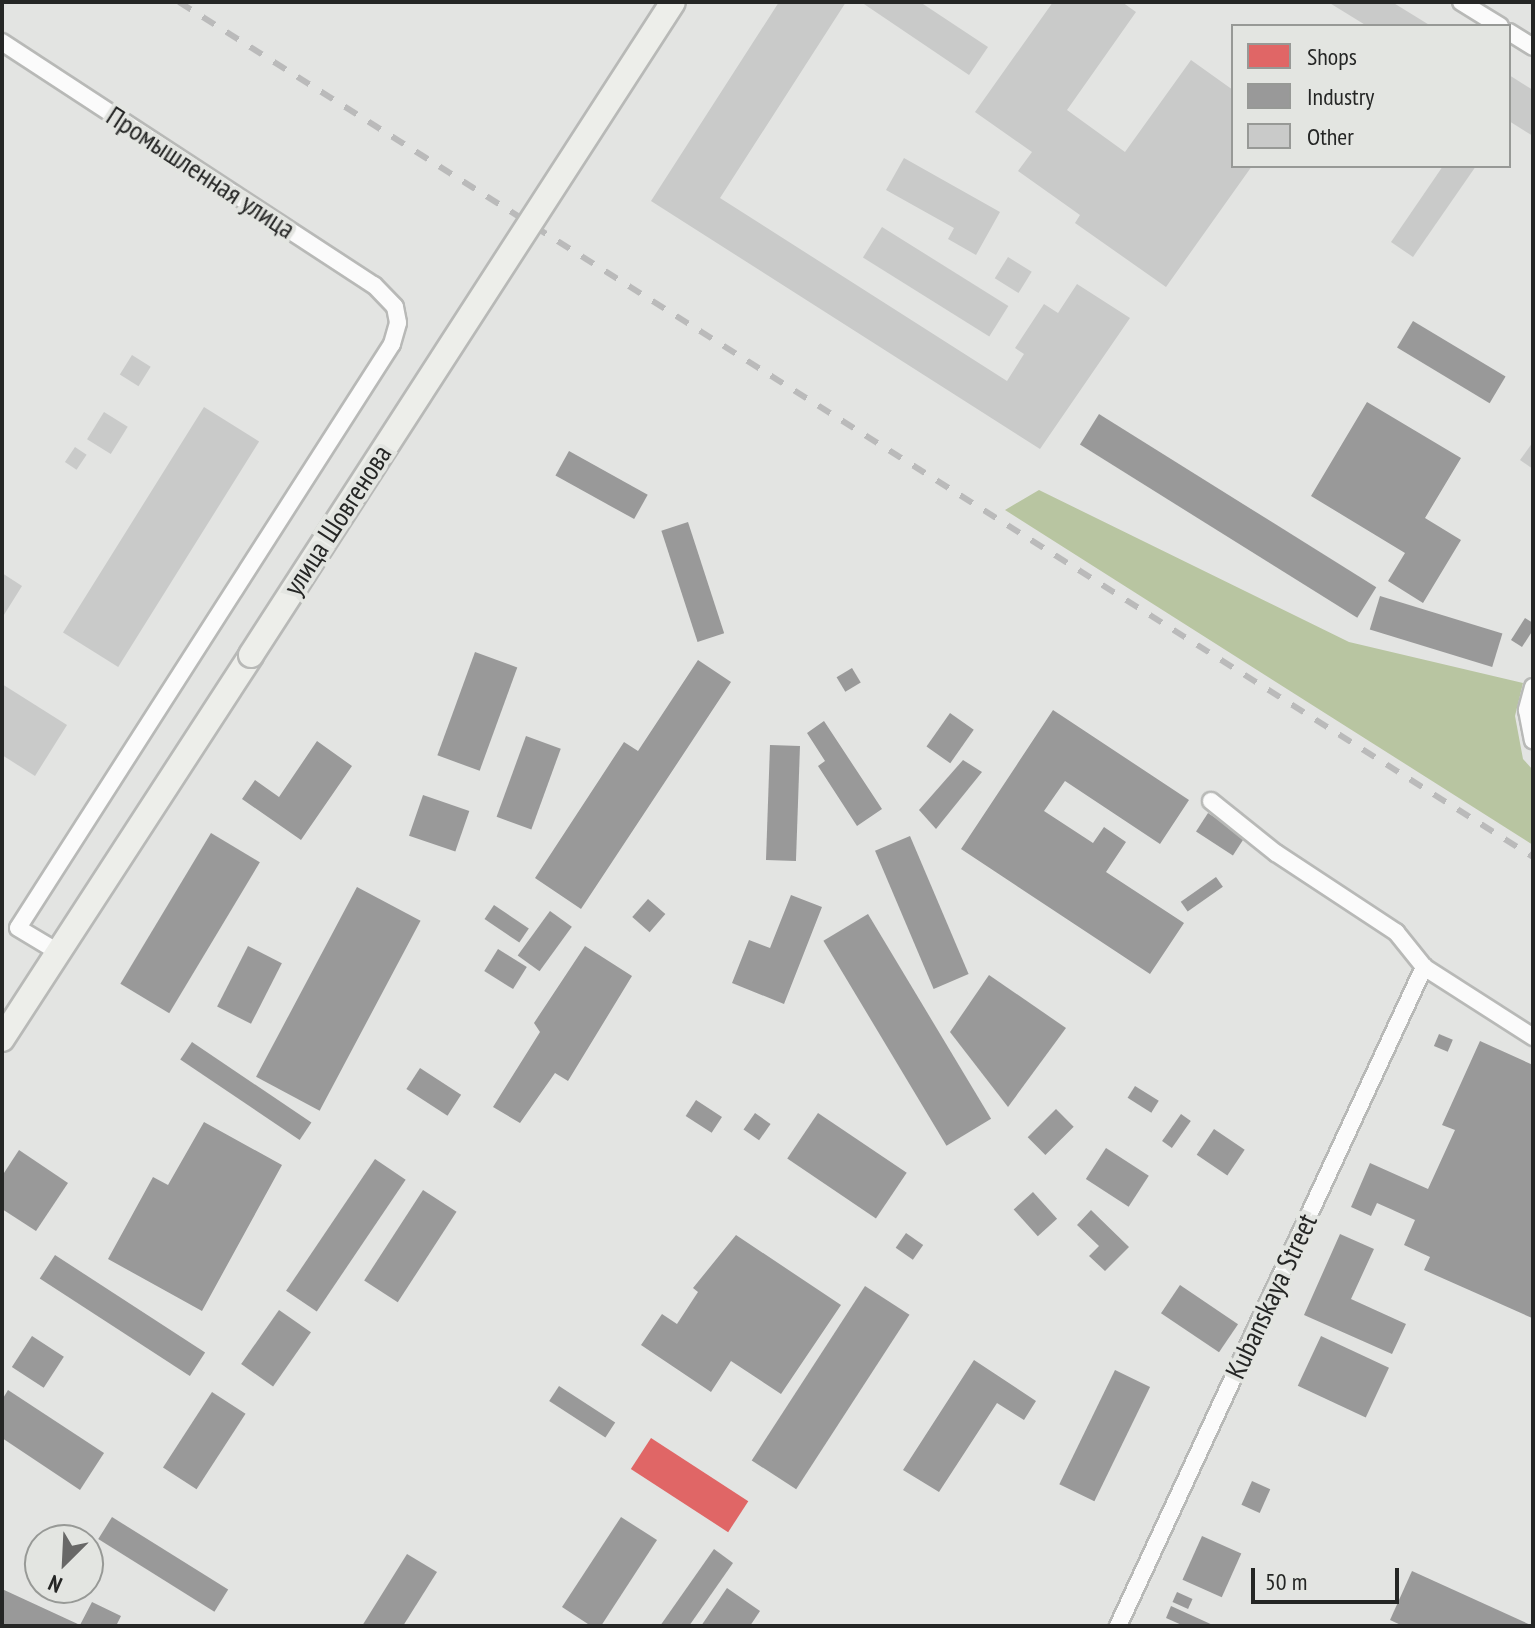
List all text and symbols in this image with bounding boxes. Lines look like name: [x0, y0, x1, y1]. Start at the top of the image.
legend: [1231, 24, 1511, 168]
text: Shops: [1307, 41, 1357, 72]
text: Industry: [1307, 81, 1374, 112]
street label: Промышленная улица: [100, 99, 302, 245]
text: Other: [1307, 121, 1354, 152]
street label: улица Шовгенова: [276, 438, 398, 602]
street label: Kubanskaya Street: [1218, 1208, 1324, 1384]
north arrow: [24, 1524, 104, 1604]
scale bar: [1255, 1552, 1403, 1602]
text: 50 m: [1265, 1566, 1307, 1597]
text: N: [44, 1569, 66, 1599]

